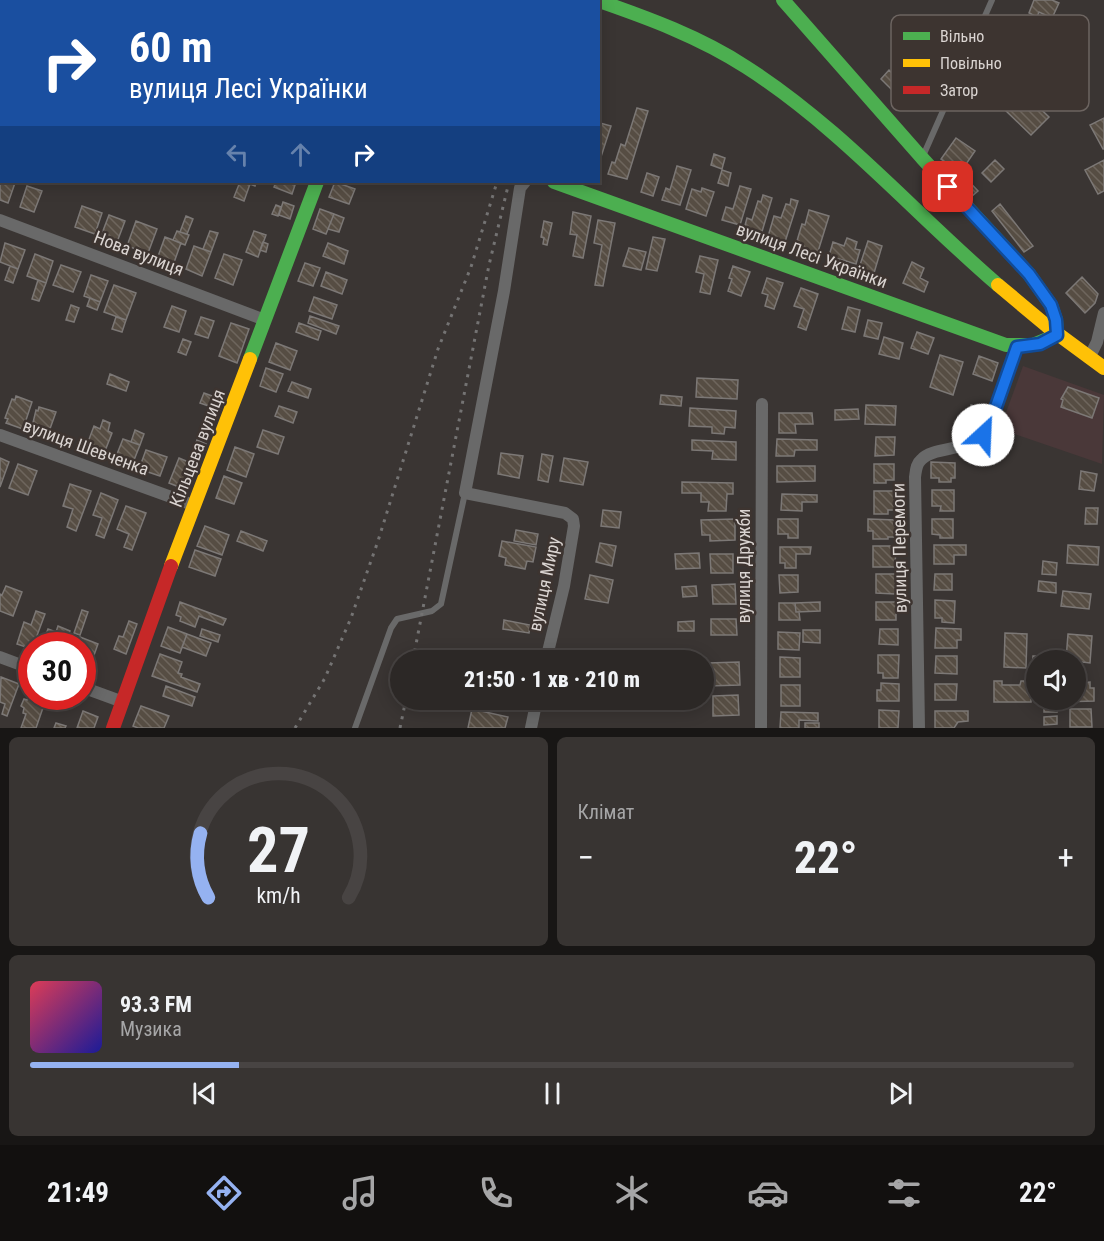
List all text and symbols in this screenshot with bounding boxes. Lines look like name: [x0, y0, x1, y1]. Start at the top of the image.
legend: [891, 15, 1089, 111]
text: 60 m: [129, 23, 212, 72]
icon: right: [30, 24, 108, 102]
text: Вільно: [940, 27, 984, 46]
text: Повільно: [940, 54, 1002, 73]
text: вулиця Лесі Українки: [129, 73, 368, 105]
text: Затор: [940, 81, 978, 100]
icon: left: [221, 138, 254, 171]
icon: ahead: [284, 138, 317, 171]
icon: right: [347, 138, 380, 171]
pin: [922, 161, 973, 212]
icon: arrive: [931, 170, 964, 203]
street label: вулиця Лесі Українки: [734, 218, 890, 292]
street label: Нова вулиця: [91, 226, 187, 280]
street label: Кільцева вулиця: [165, 386, 229, 510]
position arrow: [951, 403, 1015, 467]
street label: вулиця Шевченка: [20, 414, 152, 480]
street label: вулиця Перемоги: [887, 483, 911, 613]
street label: вулиця Дружби: [733, 509, 754, 623]
street label: вулиця Миру: [524, 534, 564, 633]
speed limit sign: 30: [18, 632, 96, 710]
map controls: [1026, 650, 1086, 710]
button: sound: [1026, 650, 1086, 710]
text: 21:50 · 1 хв · 210 m: [464, 667, 640, 692]
text: Клімат: [578, 800, 634, 824]
text: 27: [247, 814, 310, 887]
text: 22°: [794, 831, 858, 884]
text: −: [578, 838, 594, 877]
text: +: [1058, 838, 1074, 877]
text: km/h: [256, 884, 300, 909]
text: 93.3 FM: [120, 992, 192, 1017]
text: Музика: [120, 1017, 182, 1041]
icon: previous: [188, 1077, 221, 1110]
icon: pause: [536, 1077, 569, 1110]
icon: next: [884, 1077, 917, 1110]
icon: directions: [203, 1172, 245, 1214]
icon: music: [339, 1172, 381, 1214]
icon: phone: [475, 1172, 517, 1214]
icon: climate: [611, 1172, 653, 1214]
icon: car: [747, 1172, 789, 1214]
icon: filters: [883, 1172, 925, 1214]
text: 21:49: [47, 1177, 109, 1209]
text: 22°: [1019, 1177, 1057, 1209]

